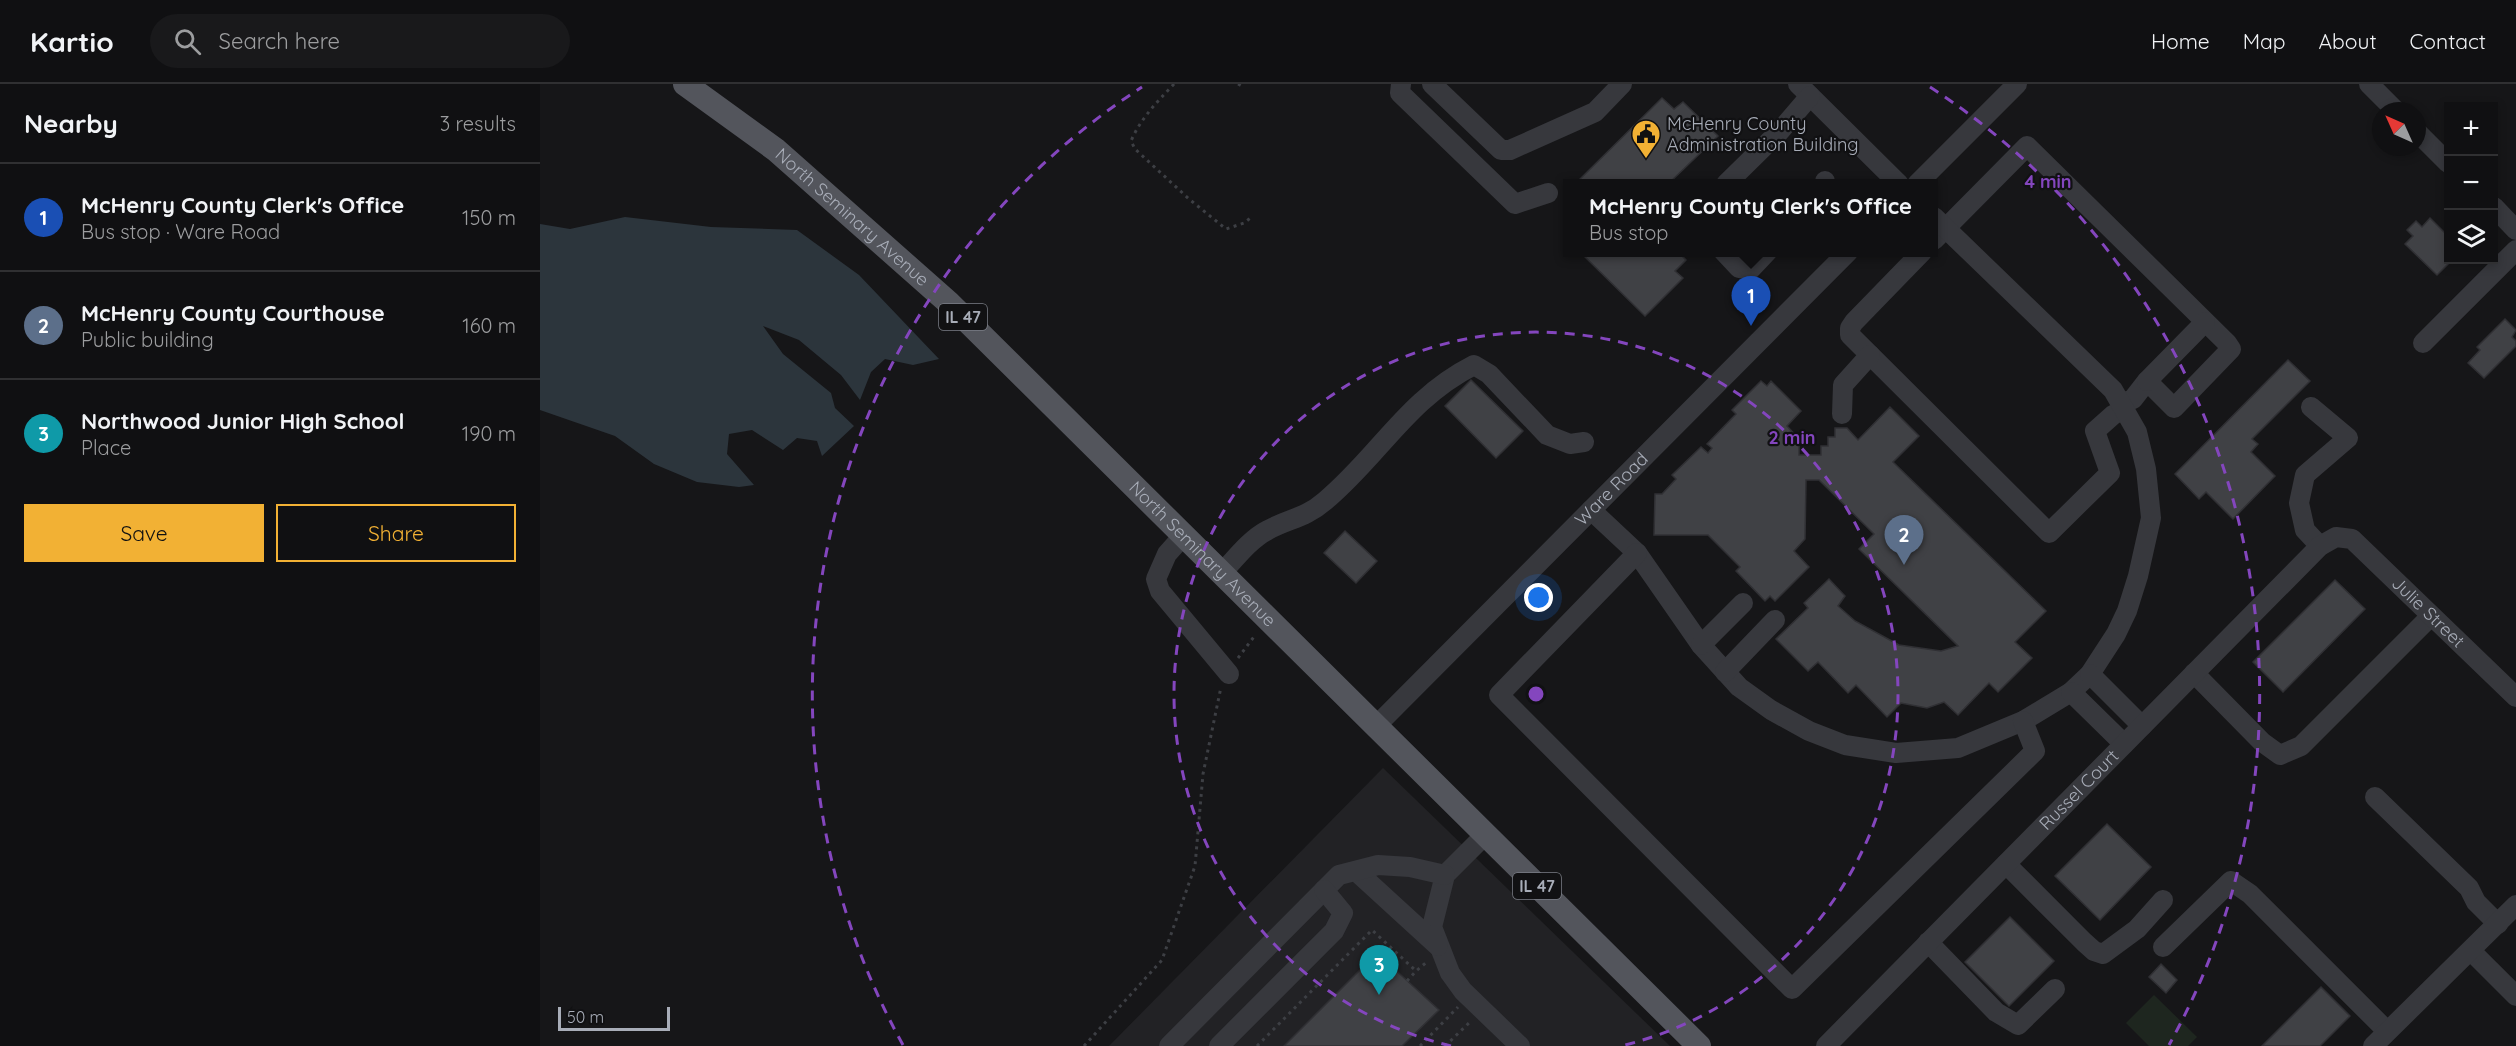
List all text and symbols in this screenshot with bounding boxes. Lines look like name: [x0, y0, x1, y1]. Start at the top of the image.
search box: [150, 14, 570, 68]
text: Kartio: [30, 24, 114, 59]
icon: search: [171, 25, 204, 58]
text: Search here: [219, 27, 340, 55]
text: Home: [2151, 28, 2210, 54]
text: Map: [2243, 28, 2286, 54]
text: About: [2319, 28, 2377, 54]
text: Contact: [2410, 28, 2486, 54]
north arrow: [2372, 102, 2426, 156]
map controls: [2444, 102, 2498, 264]
button: +: [2444, 102, 2498, 156]
text: Nearby: [24, 107, 118, 140]
text: 3 results: [440, 111, 516, 136]
place label: McHenry County Administration Building: [1667, 112, 1859, 156]
public building icon: McHenry County Administration Building: [1630, 118, 1662, 160]
street label: North Seminary Avenue: [771, 143, 934, 291]
button: −: [2444, 156, 2498, 210]
text: 4 min: [2024, 170, 2072, 193]
popup: [1563, 179, 1938, 257]
text: McHenry County Clerk's Office: [81, 191, 404, 219]
text: McHenry County Clerk's Office: [1589, 192, 1912, 220]
text: 1: [40, 205, 47, 230]
text: 150 m: [462, 205, 516, 230]
button: layers: [2444, 210, 2498, 264]
text: Bus stop · Ware Road: [81, 219, 280, 244]
text: Bus stop: [1589, 220, 1668, 245]
pin: 1: [1732, 276, 1770, 326]
text: McHenry County Courthouse: [81, 299, 385, 327]
road number: IL 47: [939, 304, 987, 330]
text: 2: [38, 313, 49, 338]
text: 160 m: [462, 313, 516, 338]
text: Public building: [81, 327, 214, 352]
text: Northwood Junior High School: [81, 407, 404, 435]
text: 3: [38, 421, 49, 446]
text: 190 m: [462, 421, 516, 446]
text: 2 min: [1769, 426, 1815, 449]
text: Place: [81, 435, 131, 460]
street label: Ware Road: [1570, 447, 1653, 531]
street label: North Seminary Avenue: [1124, 476, 1281, 631]
button: Save: [24, 504, 264, 562]
button: Share: [276, 504, 516, 562]
pin: 2: [1884, 516, 1924, 565]
street label: Julie Street: [2387, 571, 2470, 652]
your location: [1524, 583, 1553, 612]
centre of rings: [1526, 684, 1546, 704]
street label: Russel Court: [2034, 744, 2123, 835]
road number: IL 47: [1513, 873, 1561, 899]
pin: 3: [1360, 946, 1398, 995]
scale bar: [558, 1004, 670, 1032]
text: 50 m: [567, 1007, 604, 1027]

